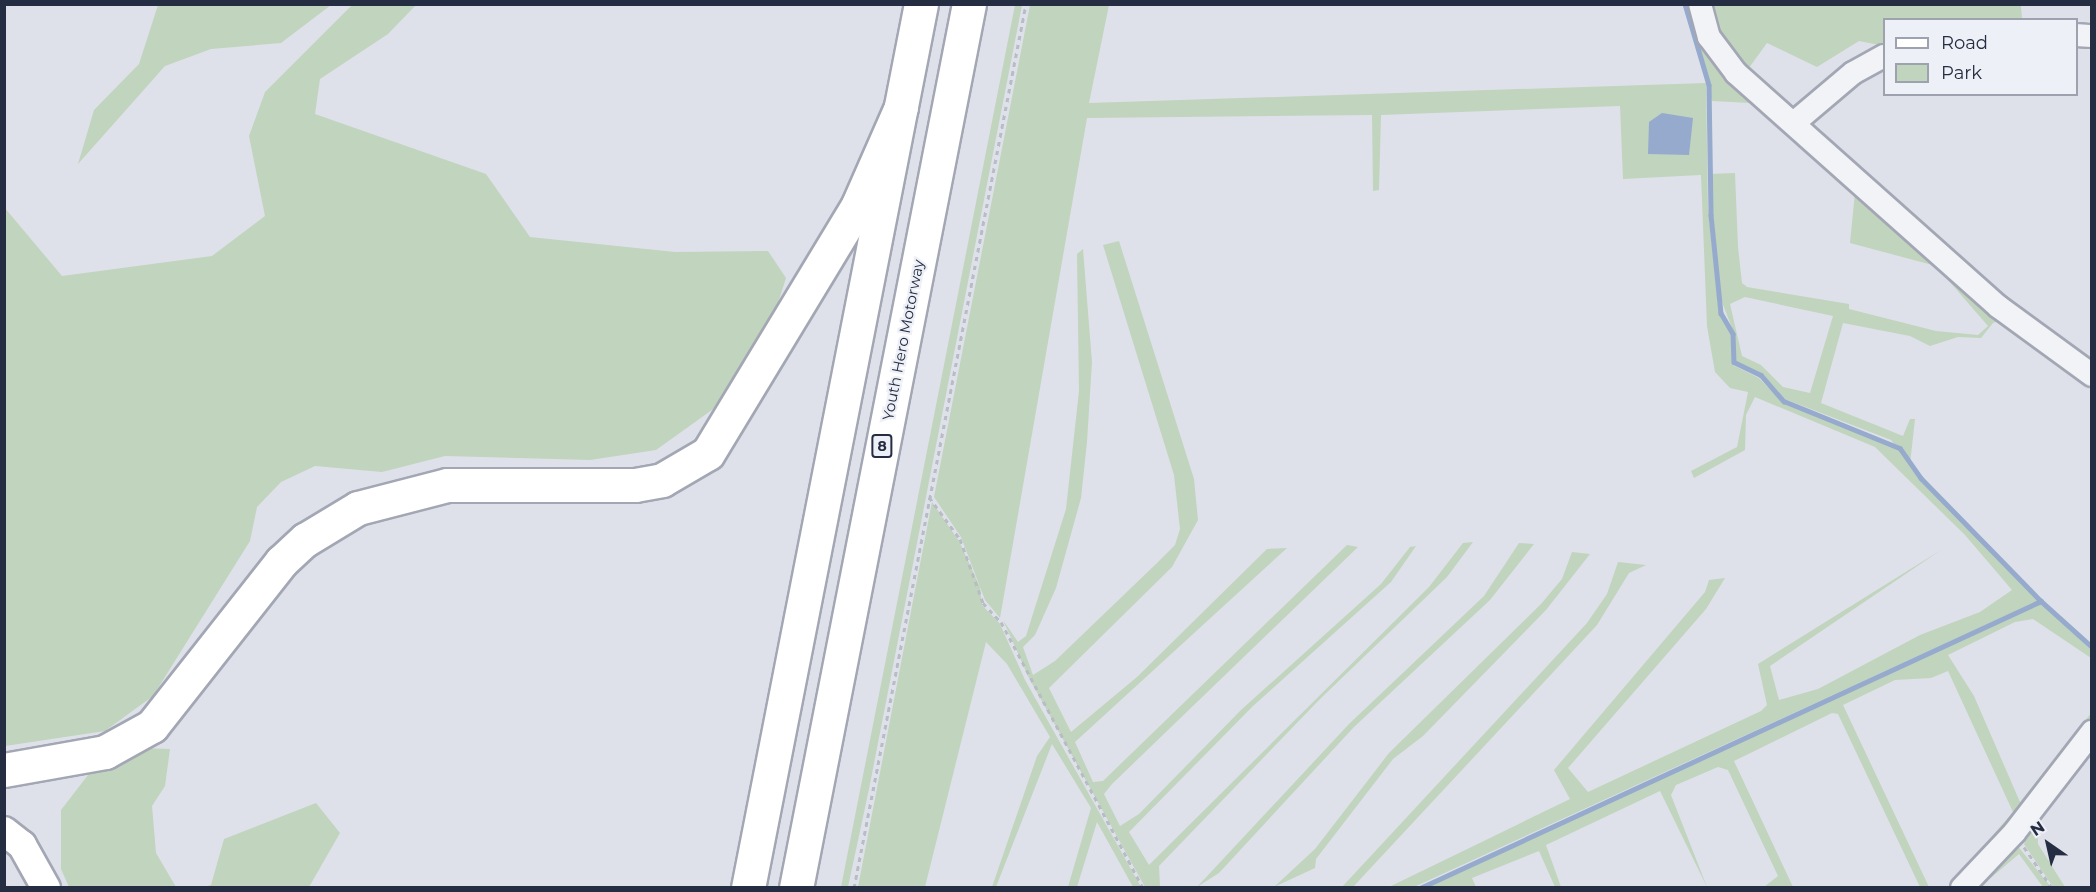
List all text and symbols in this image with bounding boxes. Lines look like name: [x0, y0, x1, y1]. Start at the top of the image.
legend: [1883, 18, 2078, 96]
text: Road: [1941, 32, 1988, 54]
text: Park: [1941, 62, 1982, 84]
street label: Youth Hero Motorway: [879, 258, 927, 422]
road number: 8: [870, 435, 894, 457]
north arrow: [2018, 814, 2078, 874]
text: N: [2027, 817, 2048, 840]

